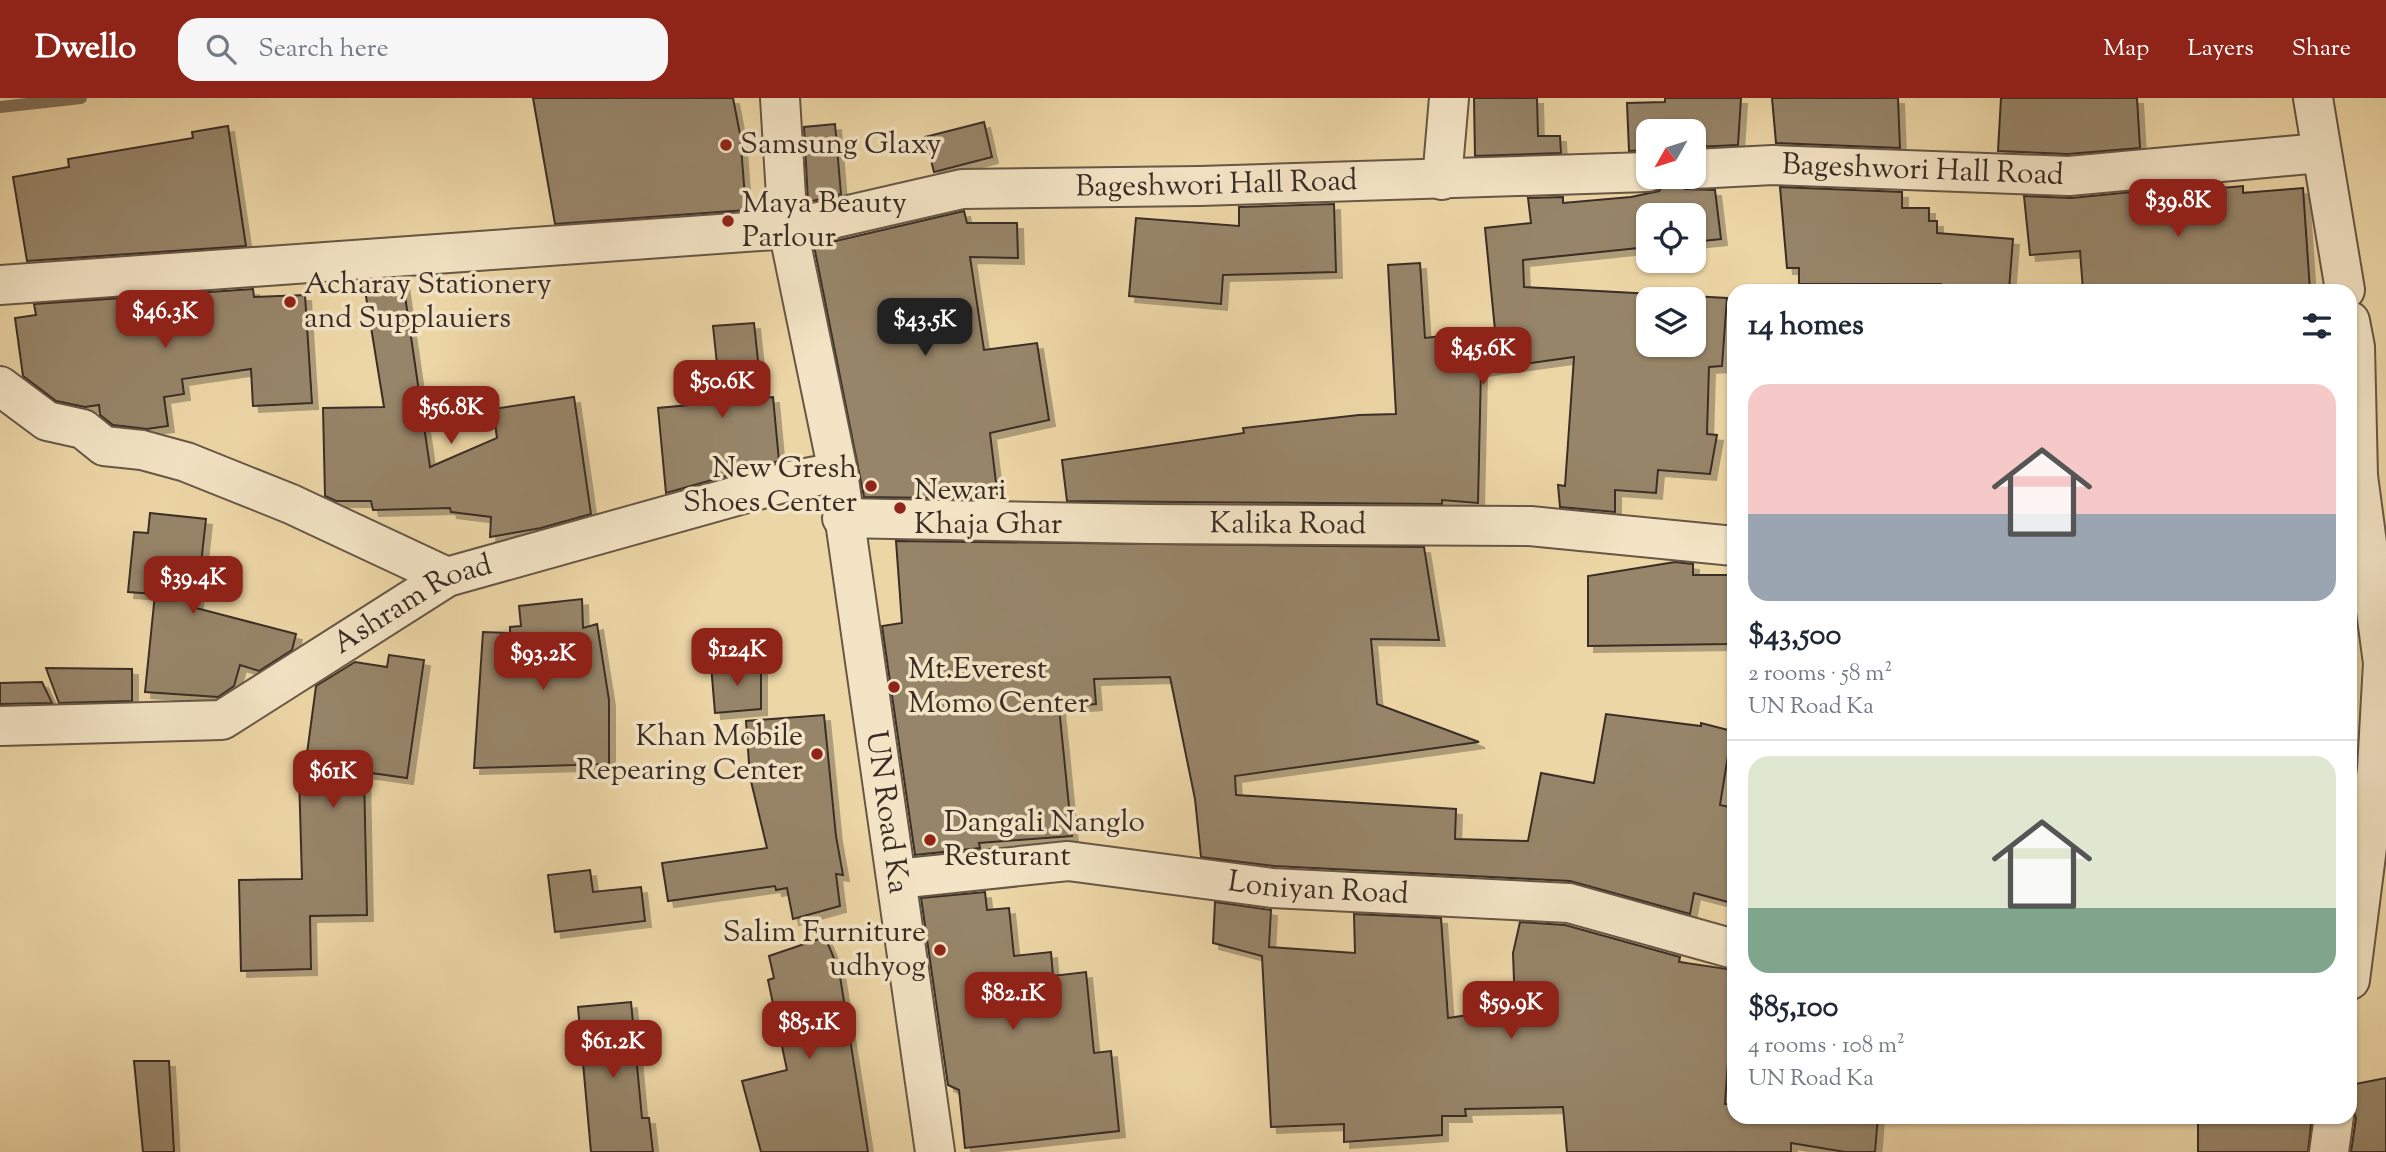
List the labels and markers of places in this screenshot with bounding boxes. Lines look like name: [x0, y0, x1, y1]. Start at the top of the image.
place label: Samsung Glaxy: [740, 124, 942, 167]
marker: Samsung Glaxy: [718, 137, 734, 153]
pin: $39.8K: [2121, 180, 2235, 239]
place label: Maya Beauty Parlour: [742, 183, 907, 260]
marker: Maya Beauty Parlour: [720, 213, 736, 229]
place label: Acharay Stationery and Supplauiers: [304, 264, 552, 341]
pin: $46.3K: [108, 290, 222, 350]
marker: Acharay Stationery and Supplauiers: [282, 294, 298, 310]
pin: $43.5K: [868, 299, 982, 358]
pin: $45.6K: [1426, 328, 1540, 387]
pin: $50.6K: [665, 360, 779, 420]
pin: $56.8K: [394, 386, 508, 446]
place label: New Gresh Shoes Center: [683, 448, 857, 525]
place label: Newari Khaja Ghar: [914, 470, 1062, 547]
marker: New Gresh Shoes Center: [863, 478, 879, 494]
marker: Newari Khaja Ghar: [892, 500, 908, 516]
pin: $39.4K: [136, 556, 250, 616]
pin: $124K: [688, 628, 786, 688]
pin: $93.2K: [486, 632, 600, 692]
place label: Mt.Everest Momo Center: [908, 649, 1089, 726]
marker: Mt.Everest Momo Center: [886, 679, 902, 695]
place label: Khan Mobile Repearing Center: [576, 716, 803, 793]
marker: Khan Mobile Repearing Center: [809, 746, 825, 762]
pin: $61K: [292, 750, 374, 810]
place label: Dangali Nanglo Resturant: [944, 802, 1145, 879]
marker: Dangali Nanglo Resturant: [922, 832, 938, 848]
place label: Salim Furniture udhyog: [723, 912, 926, 989]
marker: Salim Furniture udhyog: [932, 942, 948, 958]
pin: $82.1K: [956, 972, 1070, 1032]
pin: $59.9K: [1454, 982, 1568, 1041]
pin: $85.1K: [752, 1002, 866, 1061]
pin: $61.2K: [556, 1020, 670, 1080]

